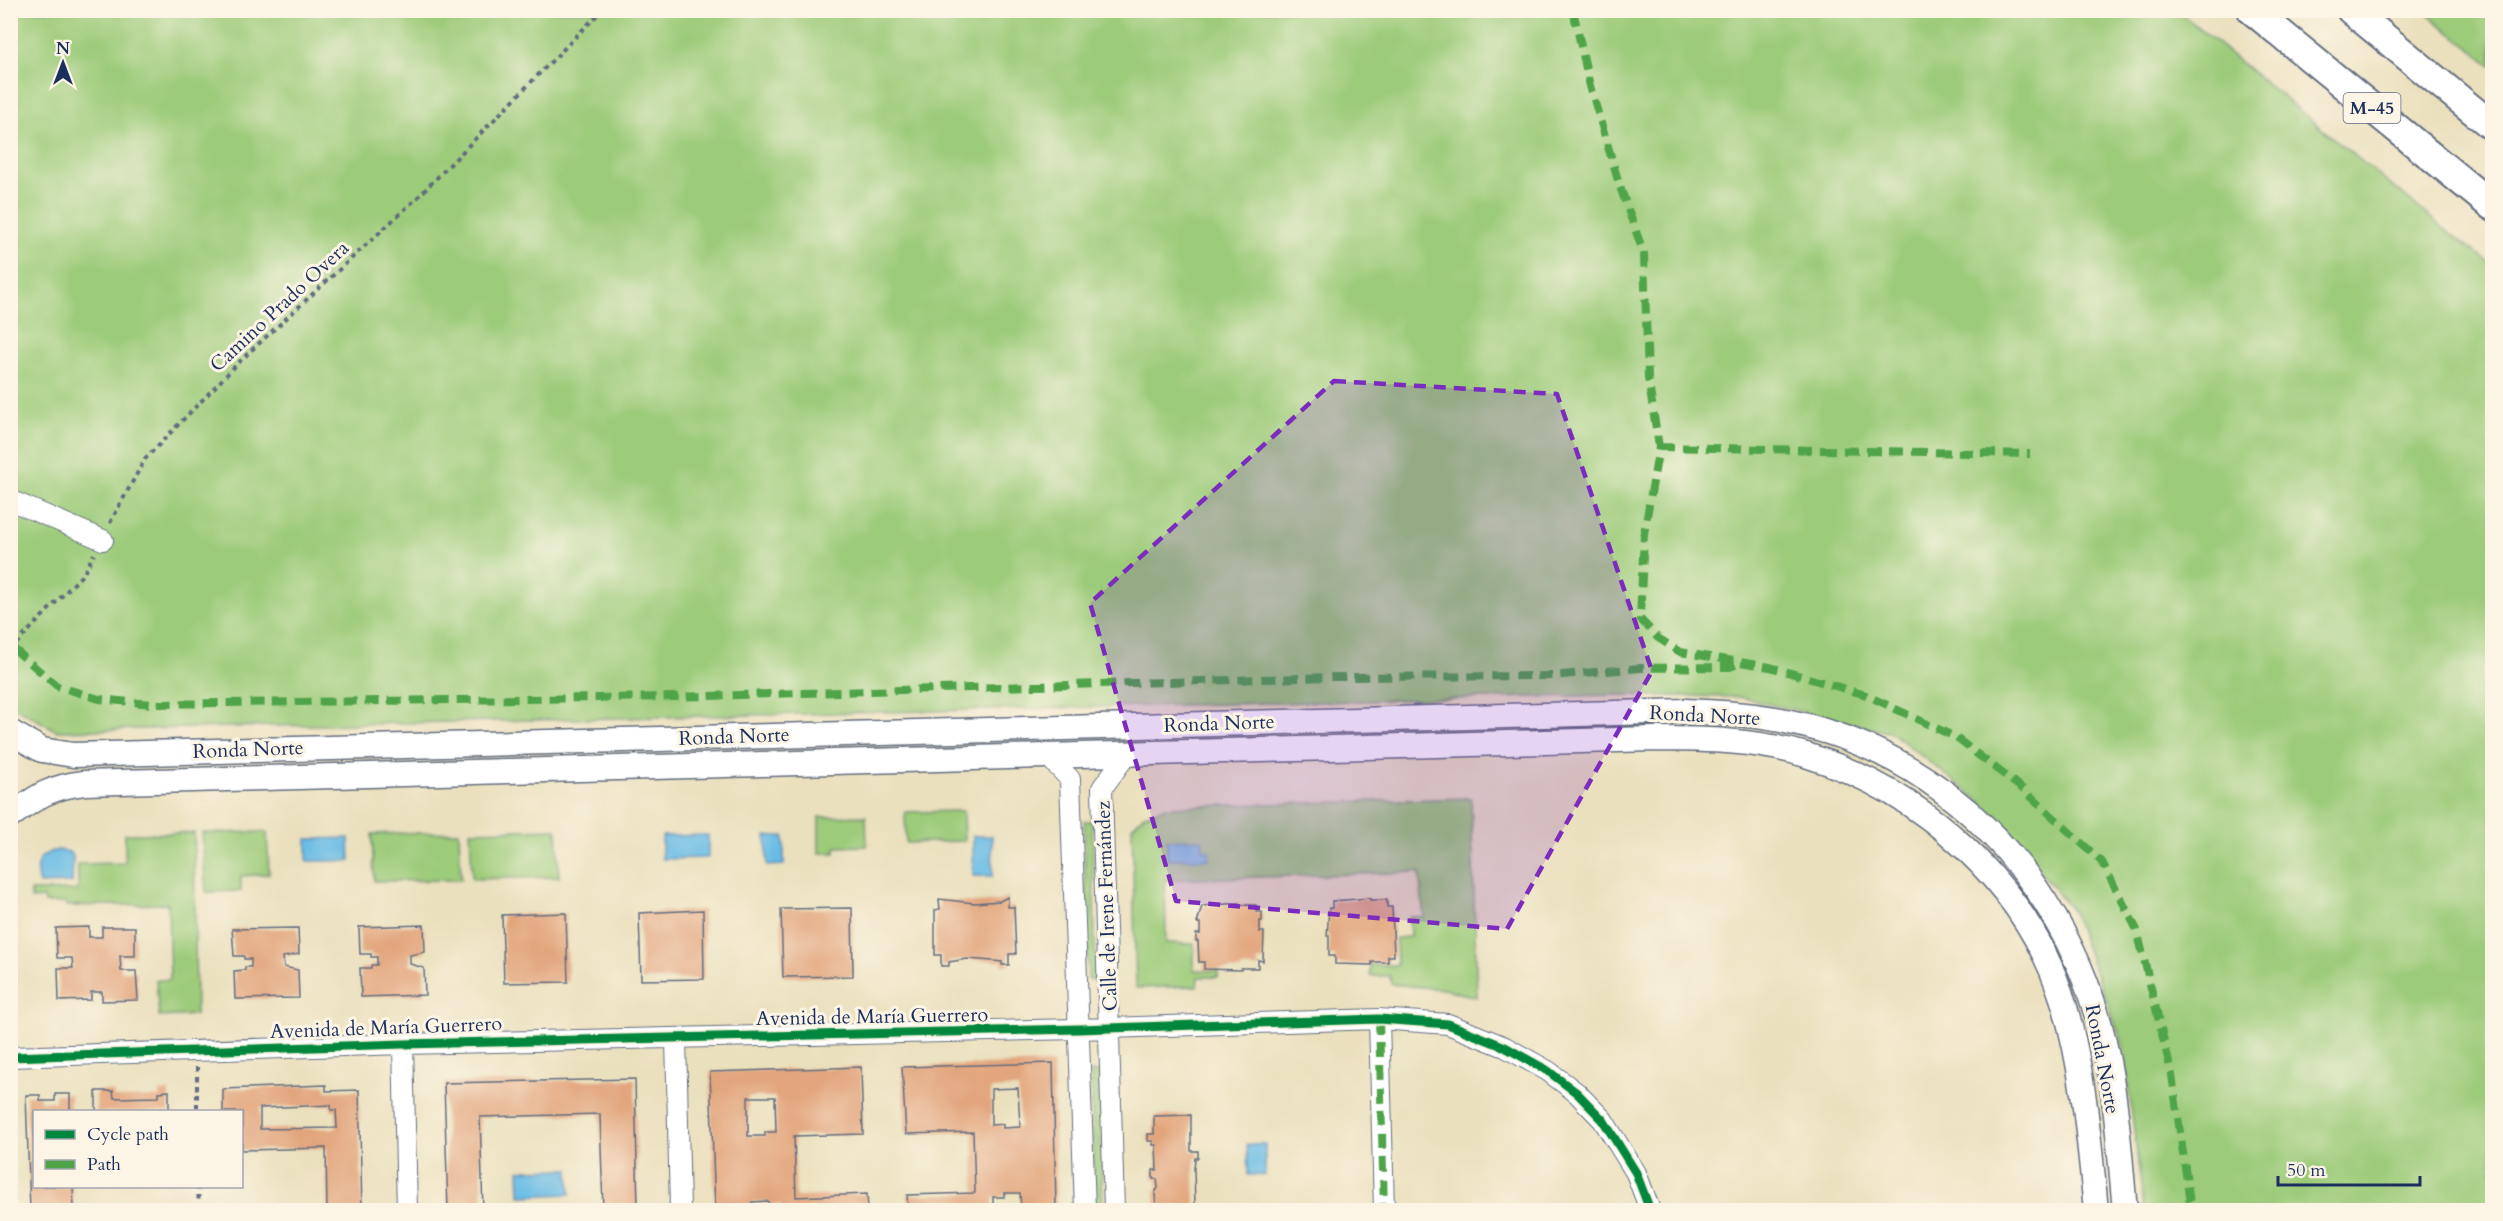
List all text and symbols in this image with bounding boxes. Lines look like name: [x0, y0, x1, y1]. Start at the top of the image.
north arrow: [33, 33, 93, 93]
text: N: [56, 38, 70, 60]
road number: M-45: [2344, 93, 2400, 123]
street label: Camino Prado Overa: [204, 235, 355, 378]
street label: Ronda Norte: [1649, 699, 1761, 732]
street label: Ronda Norte: [1163, 708, 1275, 739]
street label: Ronda Norte: [678, 721, 790, 752]
street label: Ronda Norte: [192, 734, 304, 765]
street label: Calle de Irene Fernández: [1089, 800, 1124, 1012]
street label: Avenida de María Guerrero: [756, 1001, 989, 1032]
street label: Ronda Norte: [2079, 1002, 2126, 1116]
street label: Avenida de María Guerrero: [269, 1010, 503, 1045]
legend: [33, 1110, 243, 1188]
text: Cycle path: [87, 1122, 169, 1147]
scale bar: [2278, 1149, 2420, 1187]
text: Path: [87, 1152, 121, 1177]
text: 50 m: [2287, 1158, 2326, 1183]

